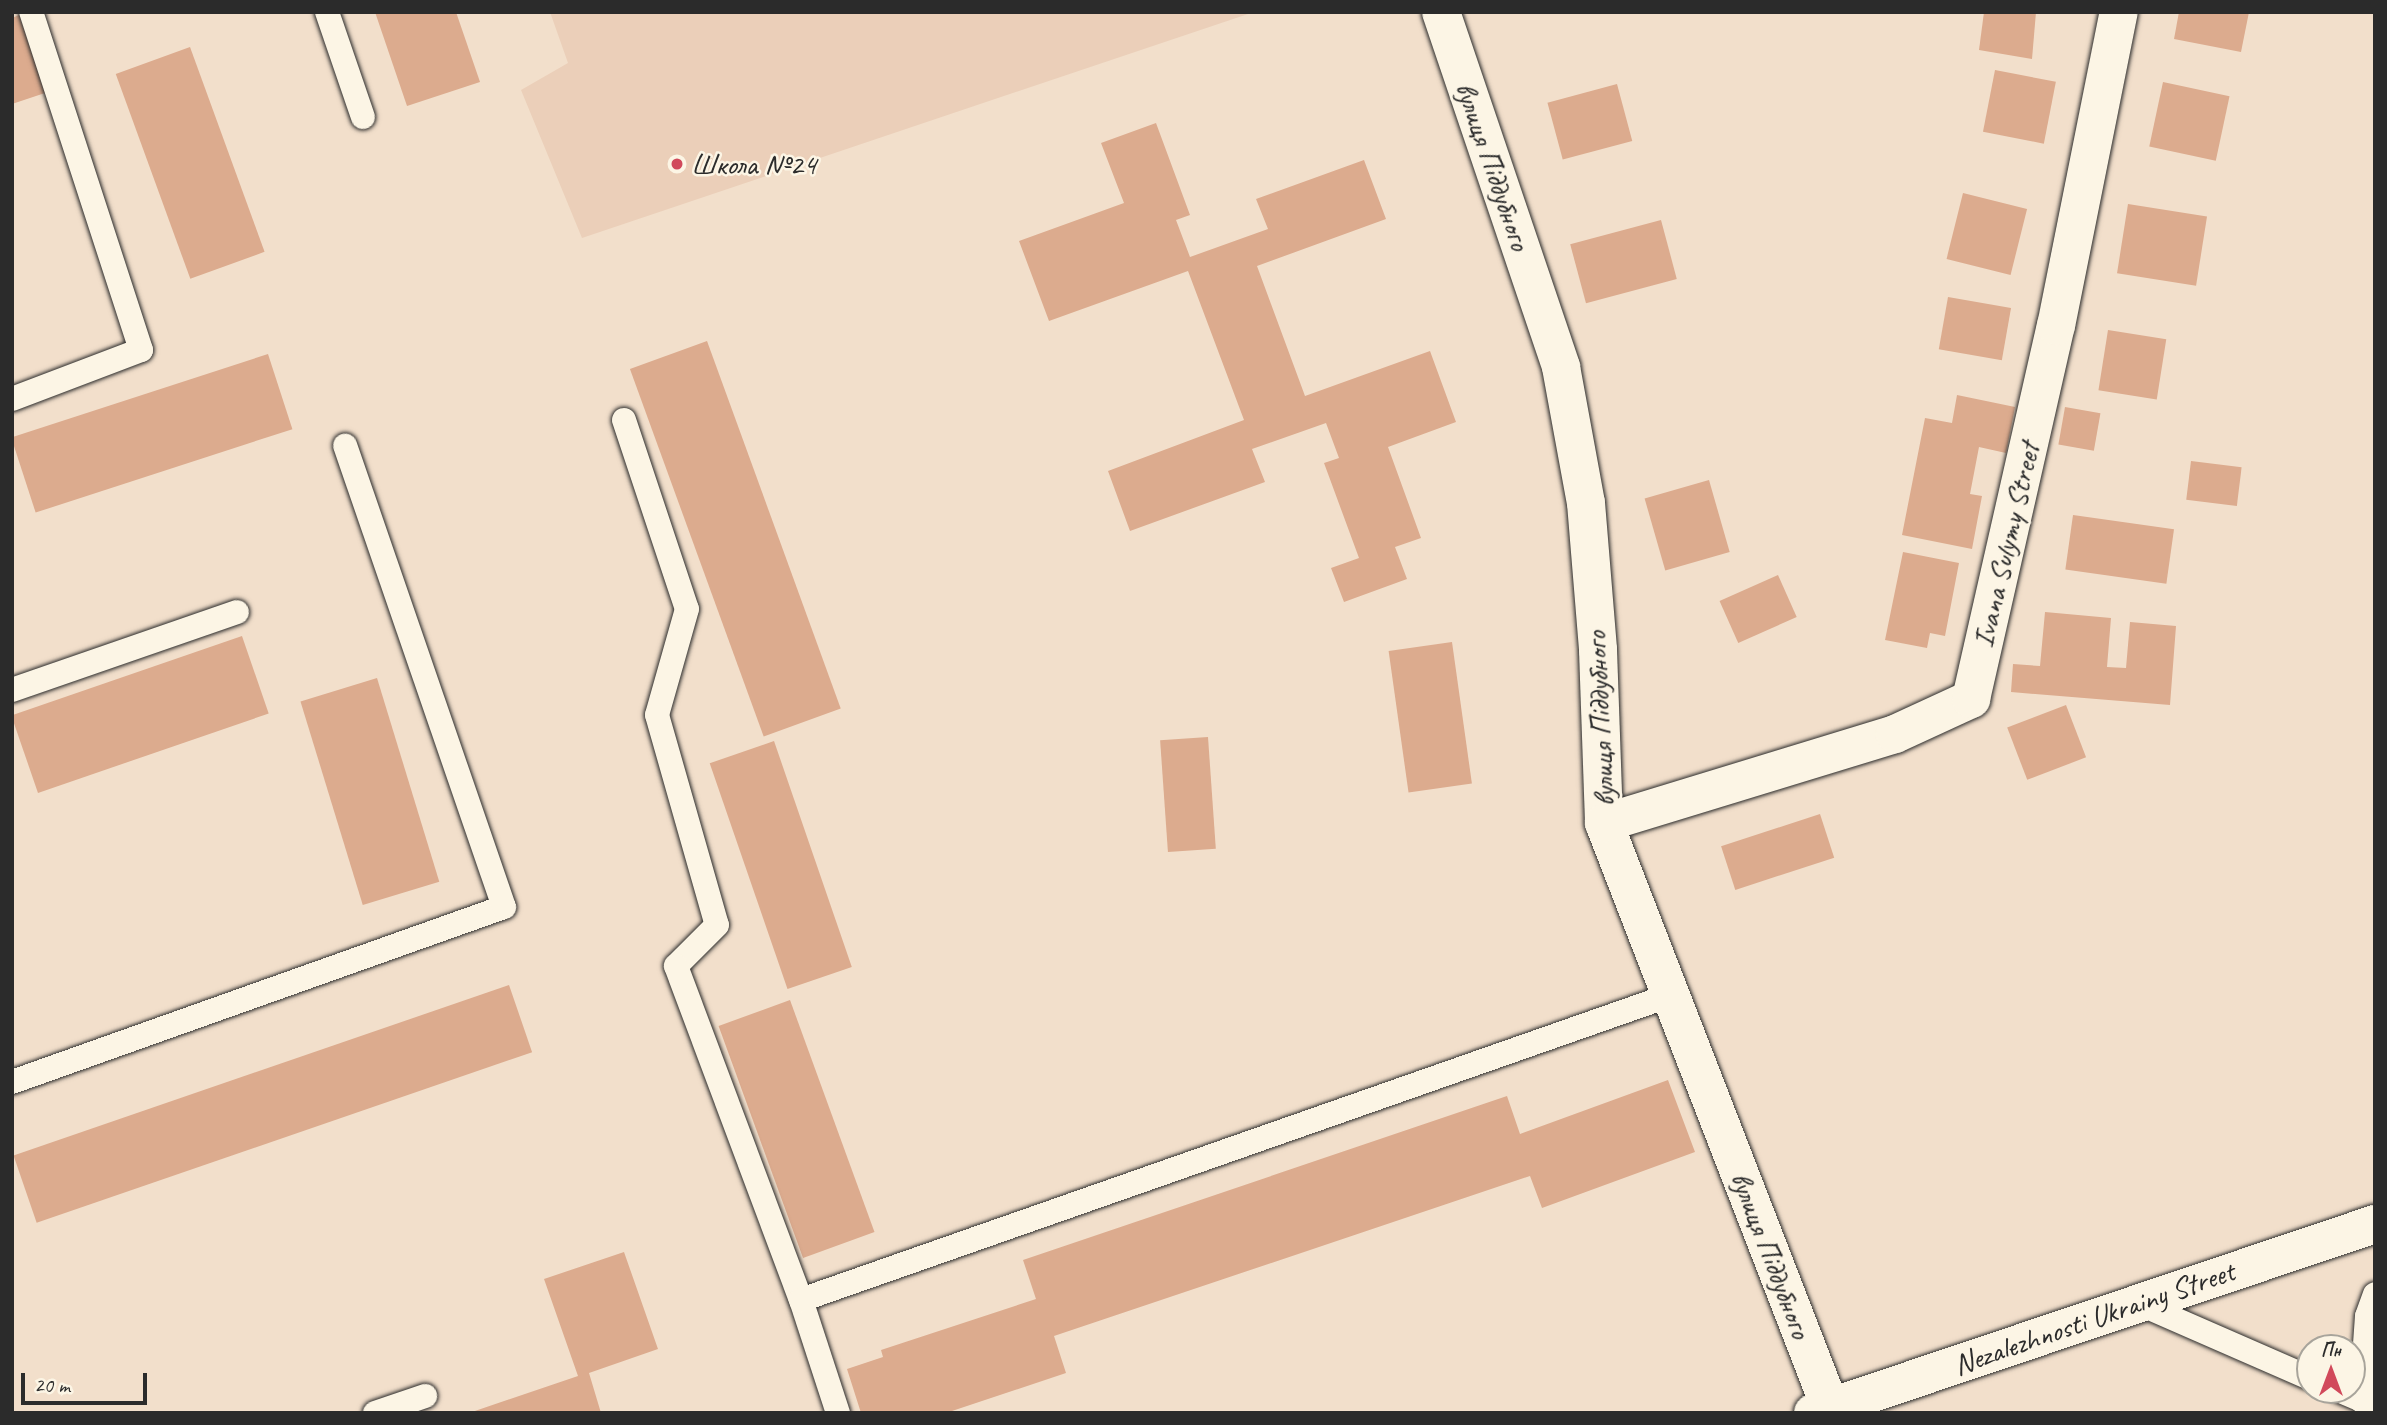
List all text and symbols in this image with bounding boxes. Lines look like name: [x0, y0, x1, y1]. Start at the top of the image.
street label: вулиця Піддубного: [1447, 77, 1539, 255]
place label: Школа №24: [691, 146, 816, 182]
marker: Школа №24: [669, 156, 685, 172]
street label: Ivana Sulymy Street: [1965, 440, 2047, 650]
street label: вулиця Піддубного: [1577, 630, 1623, 808]
street label: вулиця Піддубного: [1723, 1167, 1819, 1343]
street label: Nezalezhnosti Ukrainy Street: [1948, 1253, 2240, 1383]
north arrow: [2296, 1334, 2366, 1404]
text: Пн: [2321, 1338, 2341, 1362]
scale bar: [24, 1358, 150, 1402]
text: 20 m: [34, 1372, 70, 1398]

